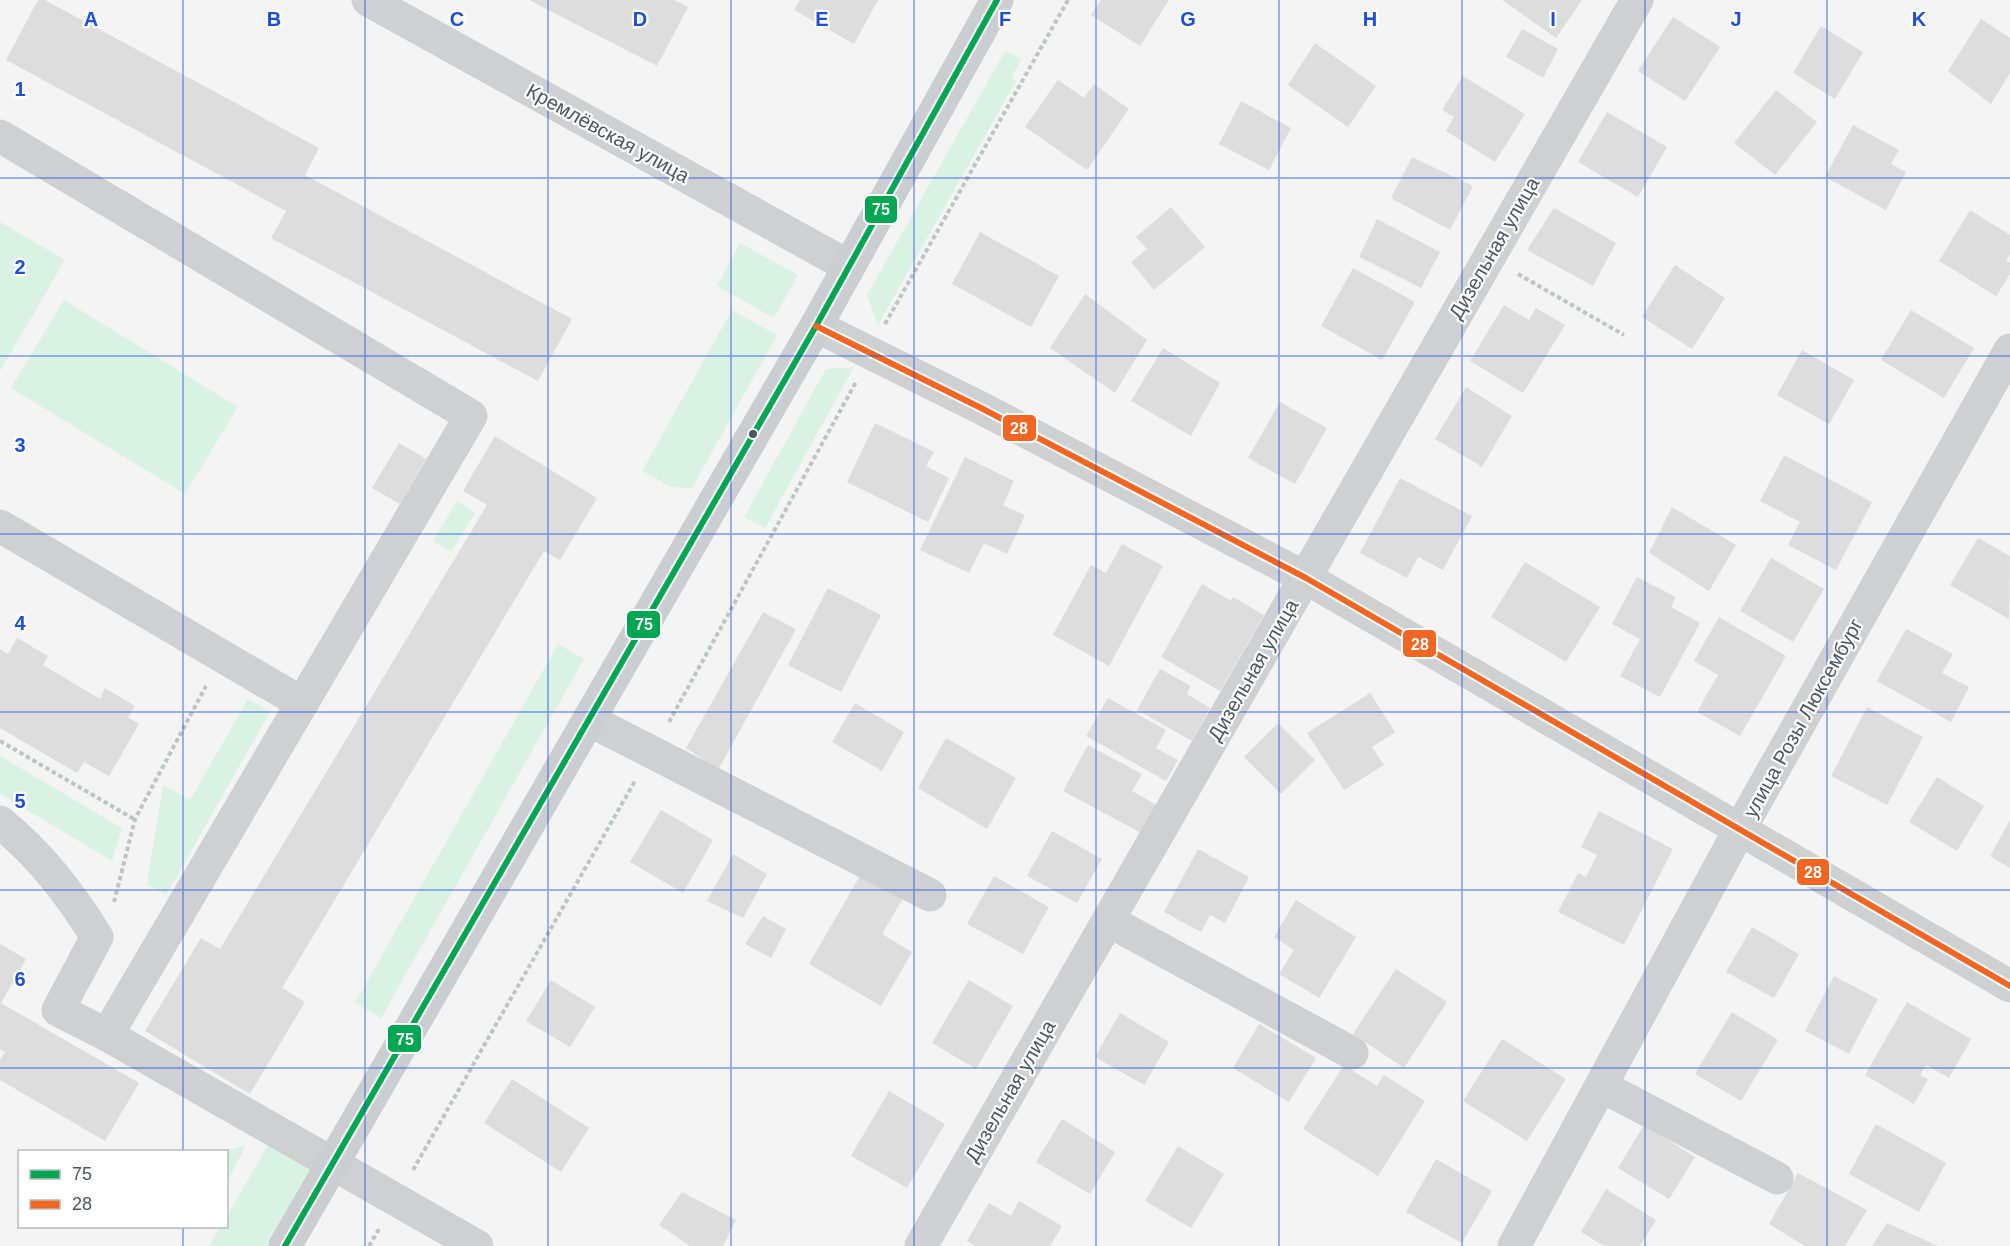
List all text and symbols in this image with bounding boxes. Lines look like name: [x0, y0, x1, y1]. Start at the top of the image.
text: A: [84, 8, 98, 30]
text: B: [267, 8, 281, 30]
text: C: [450, 8, 464, 30]
text: D: [633, 8, 647, 30]
text: E: [815, 8, 829, 30]
text: F: [999, 8, 1011, 30]
text: G: [1180, 8, 1196, 30]
text: H: [1363, 8, 1377, 30]
text: I: [1550, 8, 1556, 30]
text: J: [1730, 8, 1742, 30]
text: K: [1912, 8, 1927, 30]
text: 1: [14, 78, 26, 100]
street label: Кремлёвская улица: [523, 79, 694, 187]
street label: Дизельная улица: [1445, 173, 1544, 323]
line badge: 75: [864, 195, 898, 224]
text: 75: [872, 201, 890, 218]
text: 2: [14, 256, 26, 278]
line badge: 28: [1002, 414, 1037, 442]
text: 28: [1010, 420, 1028, 437]
unlabelled marker: [747, 428, 759, 440]
text: 3: [14, 434, 26, 456]
street label: Дизельная улица: [1204, 595, 1303, 745]
line badge: 75: [626, 610, 661, 639]
text: 4: [14, 612, 26, 634]
street label: улица Розы Люксембург: [1739, 615, 1867, 821]
text: 75: [635, 616, 653, 633]
line badge: 28: [1402, 629, 1437, 658]
text: 28: [1411, 636, 1429, 653]
text: 5: [14, 790, 26, 812]
line badge: 28: [1796, 858, 1830, 886]
text: 28: [1804, 864, 1822, 881]
text: 6: [14, 968, 26, 990]
street label: Дизельная улица: [961, 1016, 1060, 1166]
line badge: 75: [387, 1024, 422, 1053]
text: 75: [396, 1031, 414, 1048]
legend: [18, 1150, 228, 1228]
text: 75: [72, 1164, 92, 1184]
text: 28: [72, 1194, 92, 1214]

